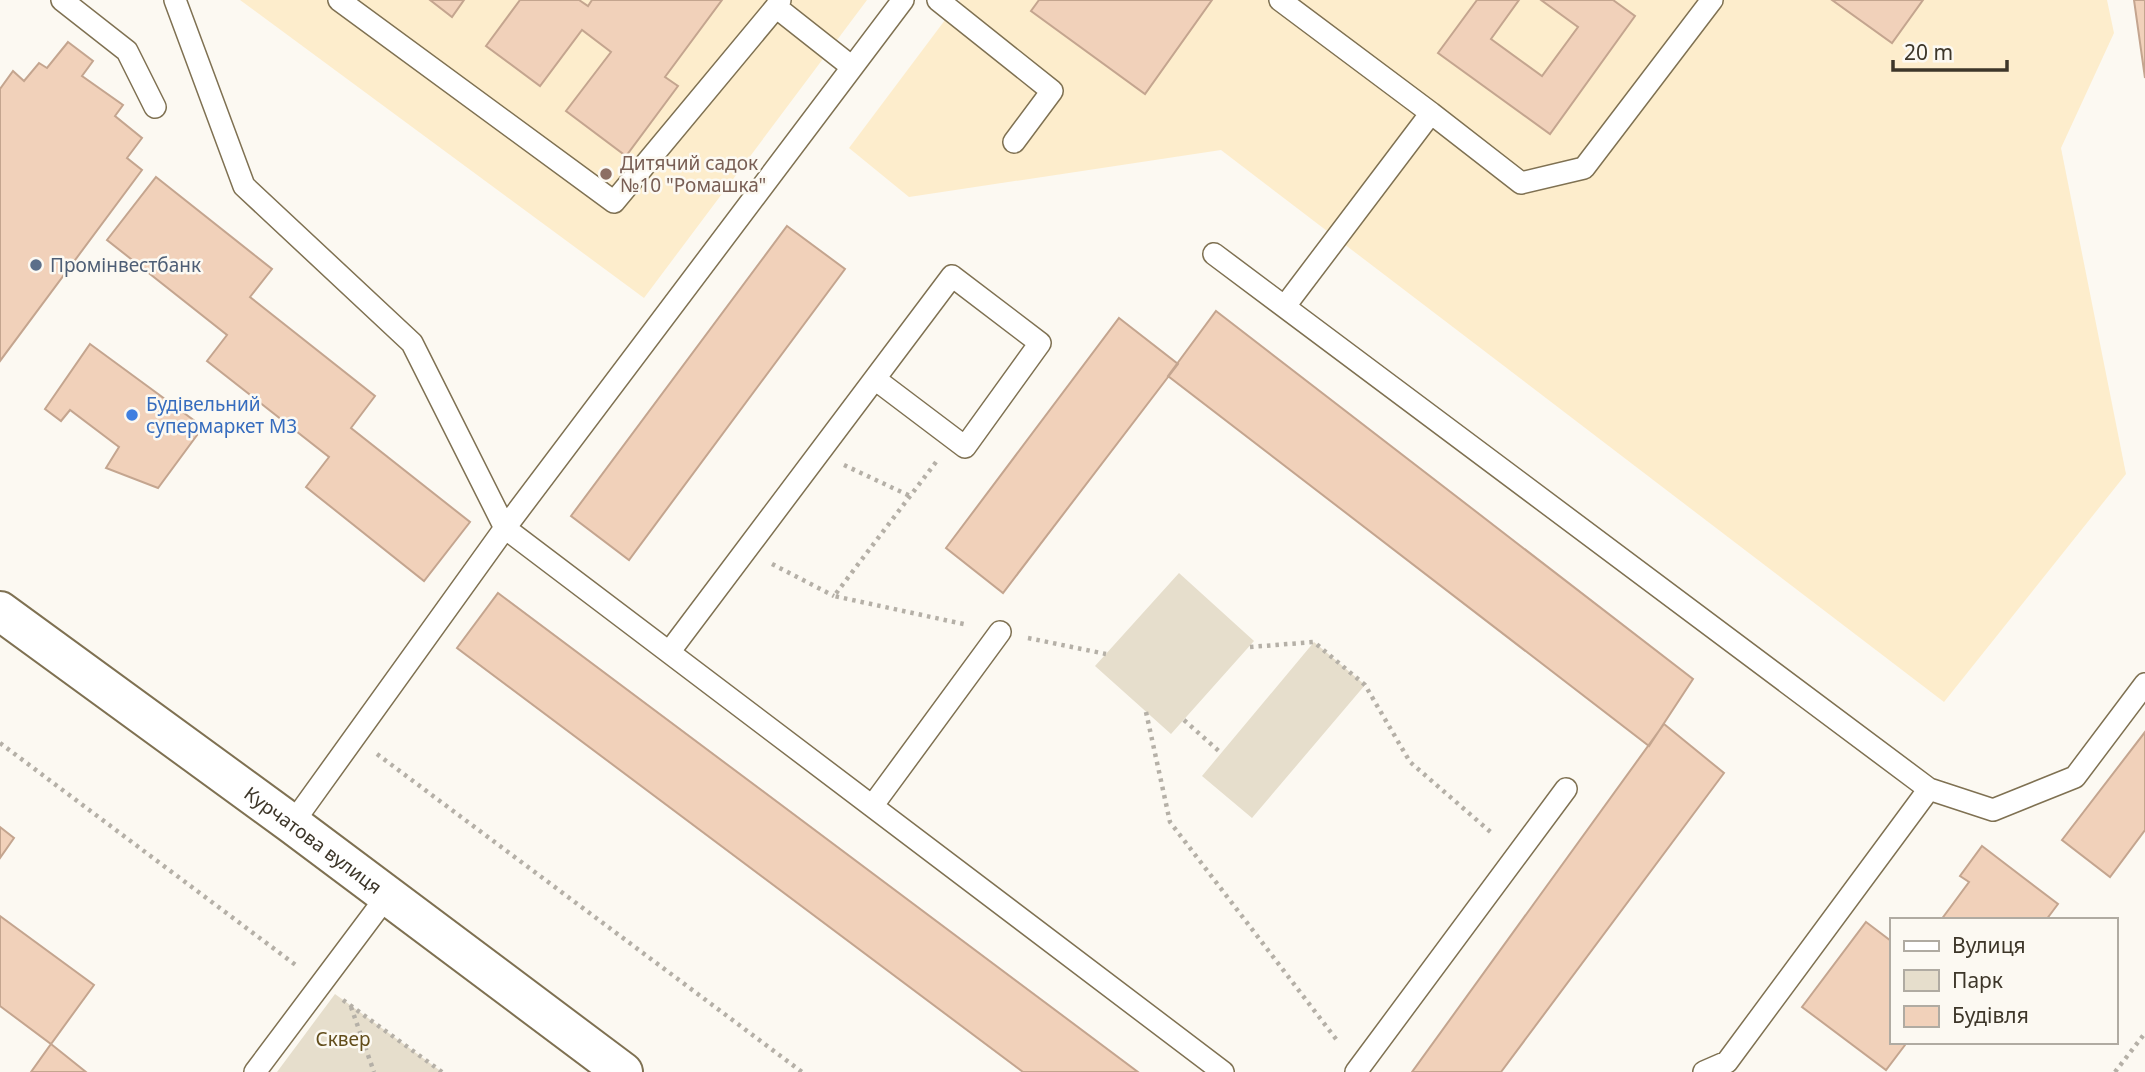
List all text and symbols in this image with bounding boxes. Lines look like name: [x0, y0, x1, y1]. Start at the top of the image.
scale bar: [1893, 28, 2007, 72]
text: 20 m: [1904, 38, 1953, 66]
place label: Дитячий садок №10 "Ромашка": [620, 150, 766, 198]
marker: Дитячий садок №10 "Ромашка": [598, 166, 614, 182]
place label: Промінвестбанк: [50, 252, 201, 278]
marker: Промінвестбанк: [28, 257, 44, 273]
place label: Будівельний супермаркет М3: [146, 391, 297, 439]
marker: Будівельний супермаркет М3: [124, 407, 140, 423]
street label: Курчатова вулиця: [239, 780, 387, 900]
legend: [1890, 918, 2117, 1044]
text: Вулиця: [1952, 931, 2026, 959]
text: Парк: [1952, 966, 2003, 994]
text: Будівля: [1952, 1001, 2029, 1029]
park label: Сквер: [316, 1026, 371, 1052]

